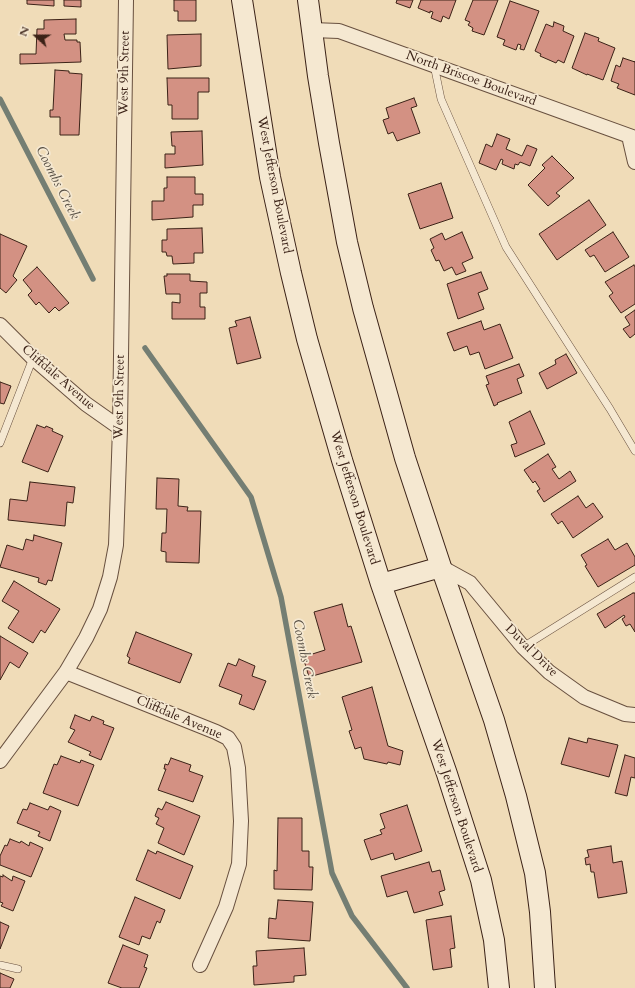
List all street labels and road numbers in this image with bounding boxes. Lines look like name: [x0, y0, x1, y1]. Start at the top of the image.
street label: West 9th Street: [116, 30, 134, 116]
street label: North Briscoe Boulevard: [404, 48, 538, 110]
street label: West Jefferson Boulevard: [253, 115, 295, 255]
street label: Cliffdale Avenue: [18, 342, 98, 414]
street label: West 9th Street: [111, 354, 129, 440]
street label: West Jefferson Boulevard: [326, 429, 382, 567]
street label: Duval Drive: [501, 621, 561, 681]
street label: Cliffdale Avenue: [134, 693, 224, 743]
street label: West Jefferson Boulevard: [427, 737, 485, 875]

